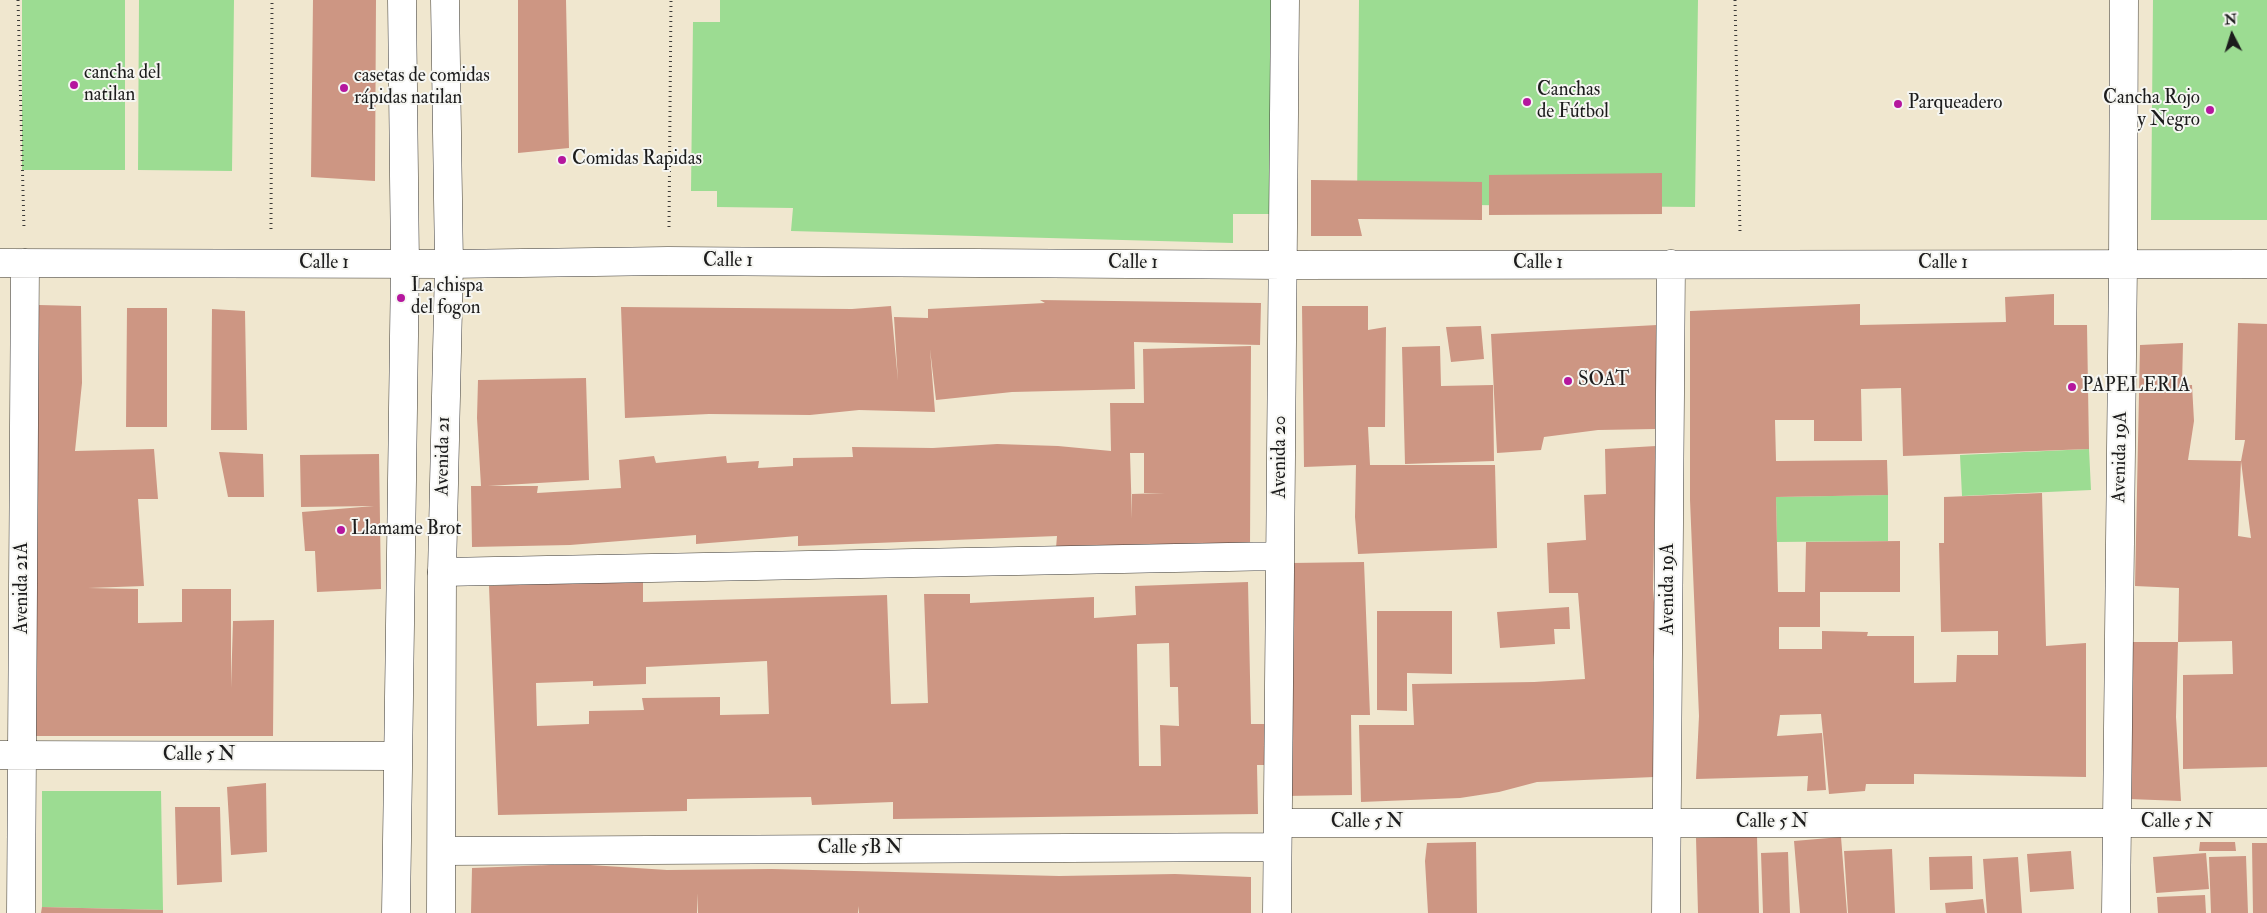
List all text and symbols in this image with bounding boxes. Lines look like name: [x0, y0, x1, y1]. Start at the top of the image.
north arrow: [2207, 10, 2257, 60]
text: N: [2224, 11, 2238, 29]
place label: cancha del natilan: [84, 63, 161, 107]
place label: casetas de comidas rápidas natilan: [354, 66, 490, 110]
marker: cancha del natilan: [68, 79, 80, 91]
place label: Canchas de Fútbol: [1537, 80, 1609, 124]
marker: casetas de comidas rápidas natilan: [338, 82, 350, 94]
place label: Cancha Rojo y Negro: [2103, 88, 2200, 132]
place label: Parqueadero: [1908, 93, 2003, 115]
marker: Canchas de Fútbol: [1521, 96, 1533, 108]
marker: Parqueadero: [1892, 98, 1904, 110]
marker: Cancha Rojo y Negro: [2204, 104, 2216, 116]
place label: Comidas Rapidas: [572, 149, 702, 171]
marker: Comidas Rapidas: [556, 154, 568, 166]
street label: Calle 1: [703, 251, 753, 273]
street label: Calle 1: [299, 253, 349, 275]
street label: Calle 1: [1108, 253, 1158, 275]
street label: Calle 1: [1513, 253, 1563, 275]
street label: Calle 1: [1918, 253, 1968, 275]
place label: La chispa del fogon: [411, 276, 483, 320]
marker: La chispa del fogon: [395, 292, 407, 304]
place label: SOAT: [1578, 370, 1629, 392]
marker: SOAT: [1562, 375, 1574, 387]
place label: PAPELERIA: [2082, 376, 2190, 398]
marker: PAPELERIA: [2066, 381, 2078, 393]
street label: Avenida 19A: [2109, 411, 2133, 503]
street label: Avenida 21: [432, 416, 456, 496]
street label: Avenida 20: [1270, 416, 1292, 498]
place label: Llamame Brot: [351, 519, 461, 541]
marker: Llamame Brot: [335, 524, 347, 536]
street label: Avenida 21A: [12, 542, 34, 634]
street label: Avenida 19A: [1658, 543, 1680, 635]
street label: Calle 5 N: [163, 745, 235, 767]
street label: Calle 5 N: [1331, 812, 1403, 834]
street label: Calle 5 N: [1736, 812, 1808, 834]
street label: Calle 5 N: [2141, 812, 2213, 834]
street label: Calle 5B N: [817, 838, 903, 860]

